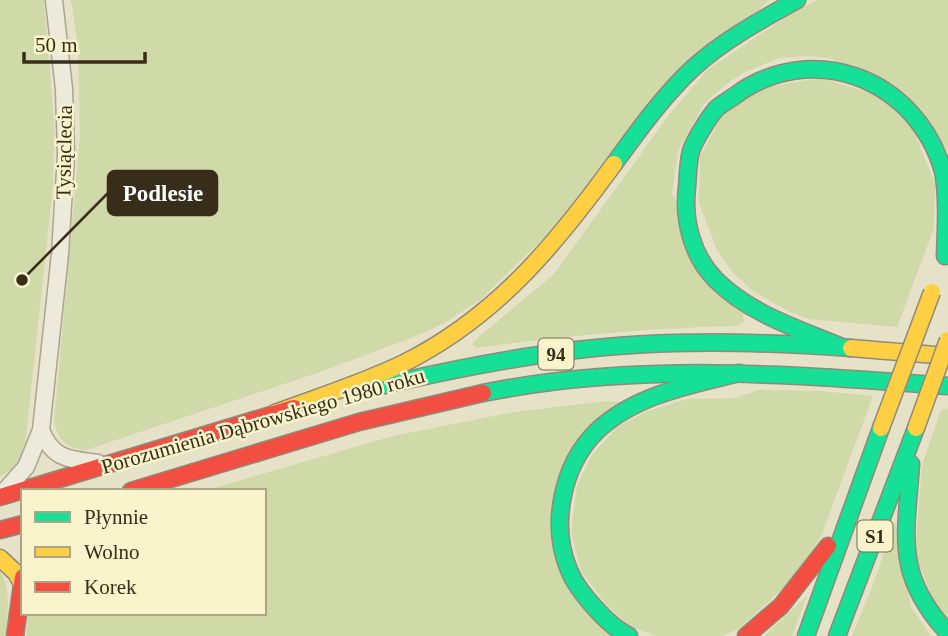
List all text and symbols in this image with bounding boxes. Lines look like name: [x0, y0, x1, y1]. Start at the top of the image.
scale bar: [24, 21, 145, 65]
text: 50 m: [35, 33, 78, 57]
street label: Tysiąclecia: [51, 104, 77, 199]
callout: Podlesie: [108, 171, 217, 215]
text: Podlesie: [123, 181, 203, 206]
road number: 94: [538, 338, 574, 370]
street label: Porozumienia Dąbrowskiego 1980 roku: [99, 363, 428, 479]
legend: [21, 489, 266, 615]
text: Płynnie: [84, 505, 148, 529]
road number: S1: [858, 520, 892, 552]
text: Wolno: [84, 540, 139, 564]
text: Korek: [84, 575, 137, 599]

